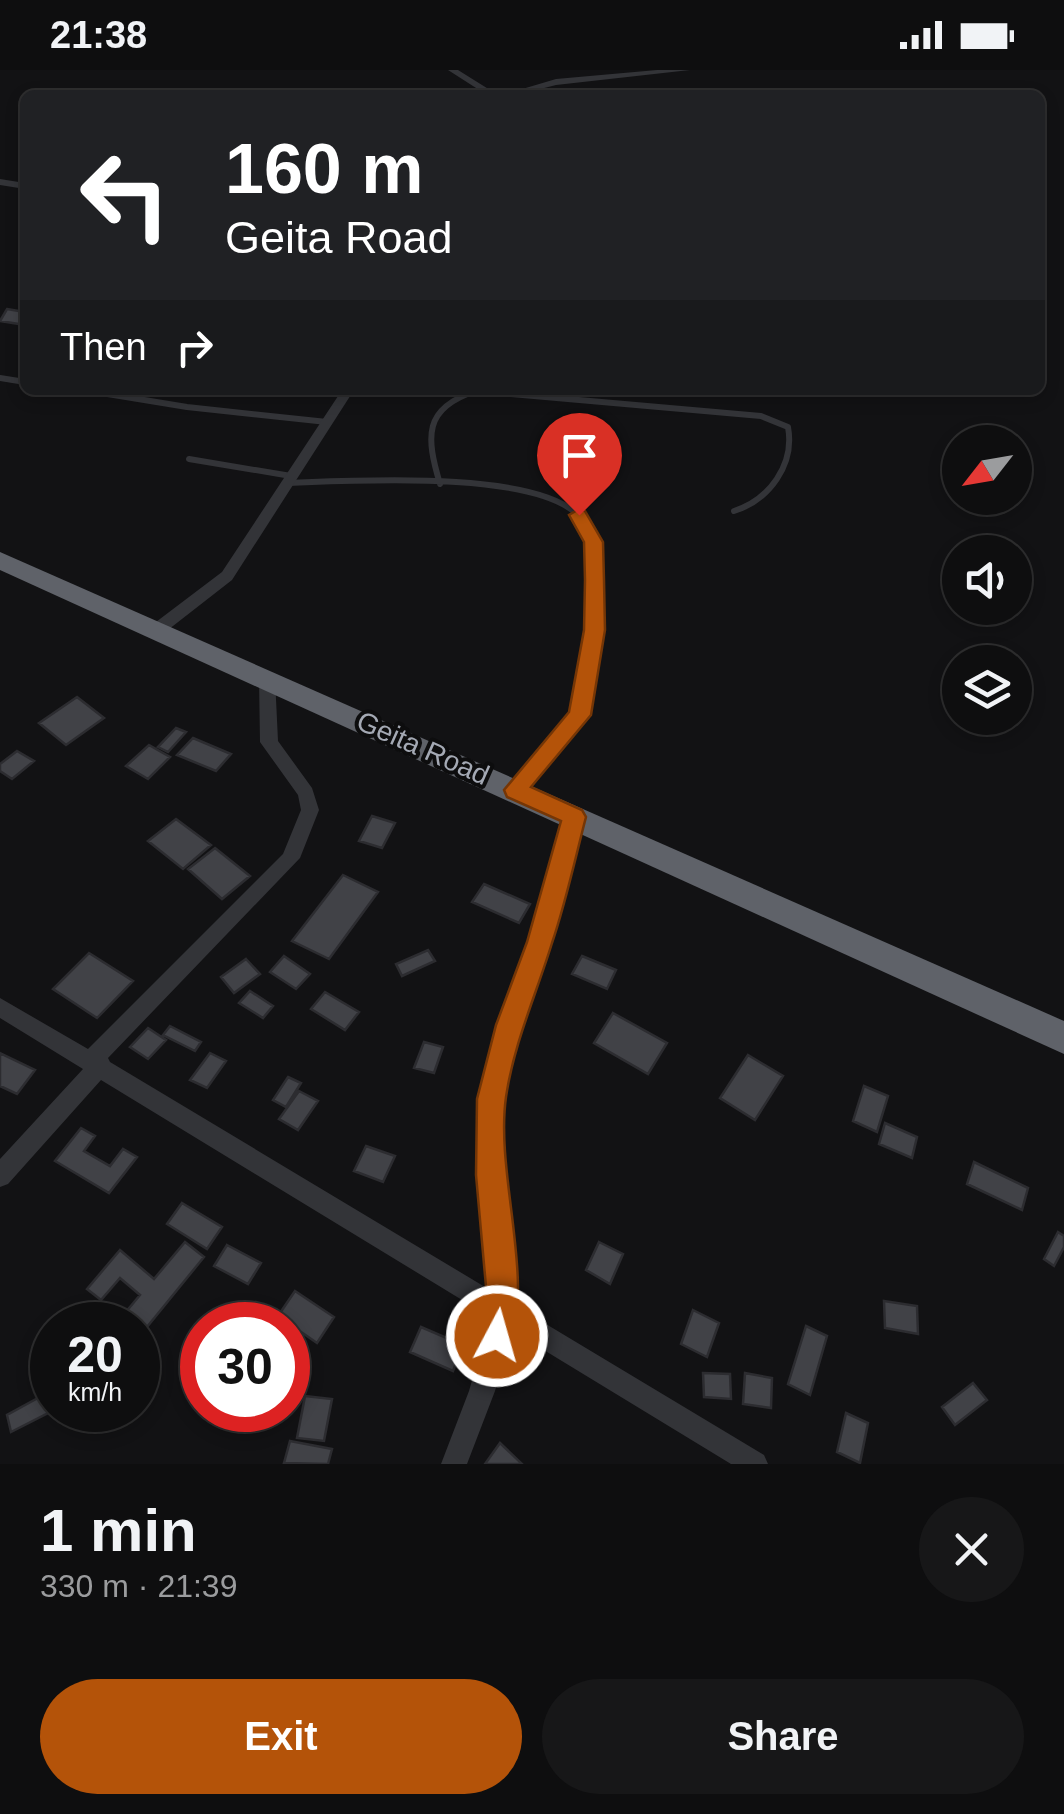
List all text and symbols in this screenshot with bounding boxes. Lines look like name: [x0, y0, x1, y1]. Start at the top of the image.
text: 21:38: [50, 14, 147, 56]
icon: left: [60, 130, 190, 260]
text: 160 m: [225, 130, 423, 208]
text: Geita Road: [225, 212, 453, 263]
icon: right: [167, 320, 222, 375]
text: Then: [60, 326, 147, 368]
pin: [537, 413, 622, 516]
north arrow: [942, 425, 1032, 515]
map controls: [942, 425, 1032, 735]
icon: arrive: [552, 428, 607, 483]
button: sound: [942, 535, 1032, 625]
button: layers: [942, 645, 1032, 735]
street label: Geita Road: [352, 705, 494, 791]
position arrow: [445, 1284, 549, 1388]
speed limit sign: 30: [180, 1302, 310, 1432]
text: 20: [67, 1327, 123, 1383]
text: km/h: [68, 1378, 122, 1406]
text: 1 min: [40, 1497, 197, 1564]
button: close: [919, 1497, 1024, 1602]
text: 330 m · 21:39: [40, 1568, 237, 1604]
button: Exit: [40, 1679, 522, 1794]
button: Share: [542, 1679, 1024, 1794]

